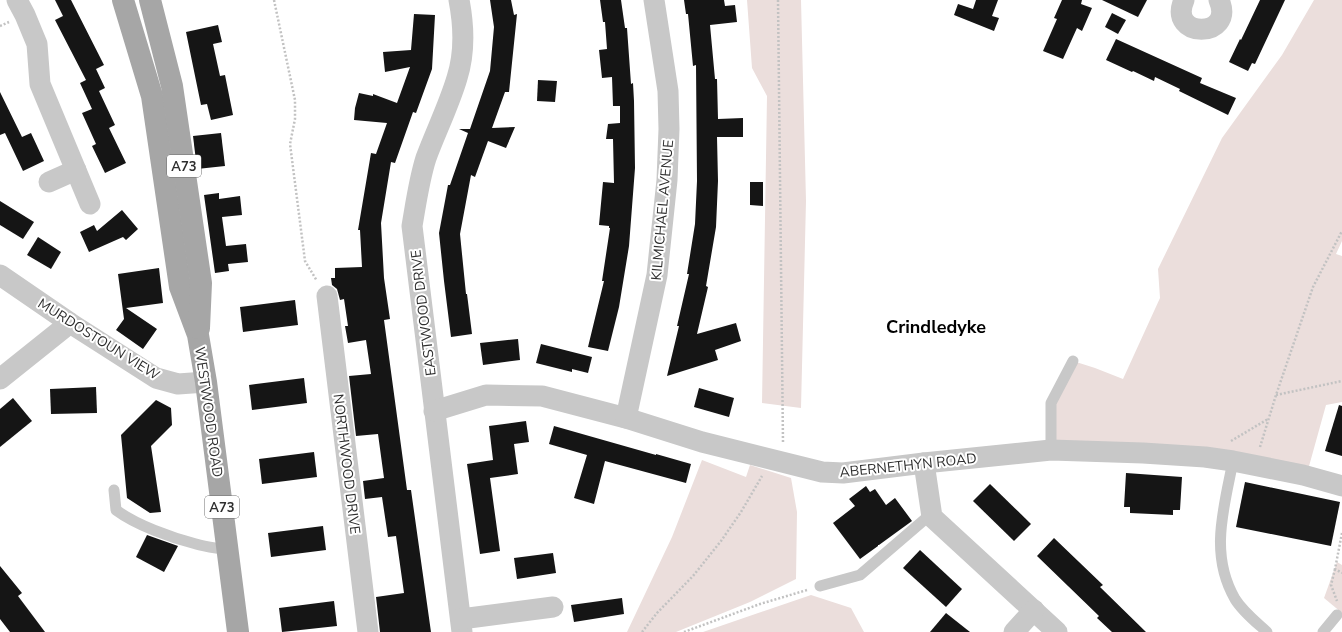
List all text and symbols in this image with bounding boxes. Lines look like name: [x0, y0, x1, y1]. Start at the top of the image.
street label: KILMICHAEL AVENUE: [647, 139, 678, 281]
road number: A73: [167, 155, 201, 177]
street label: EASTWOOD DRIVE: [406, 249, 441, 377]
street label: MURDOSTOUN VIEW: [34, 294, 164, 385]
district label: Crindledyke: [886, 315, 986, 339]
street label: WESTWOOD ROAD: [190, 346, 227, 479]
street label: NORTHWOOD DRIVE: [328, 393, 365, 535]
street label: ABERNETHYN ROAD: [839, 449, 977, 482]
road number: A73: [205, 496, 239, 518]

